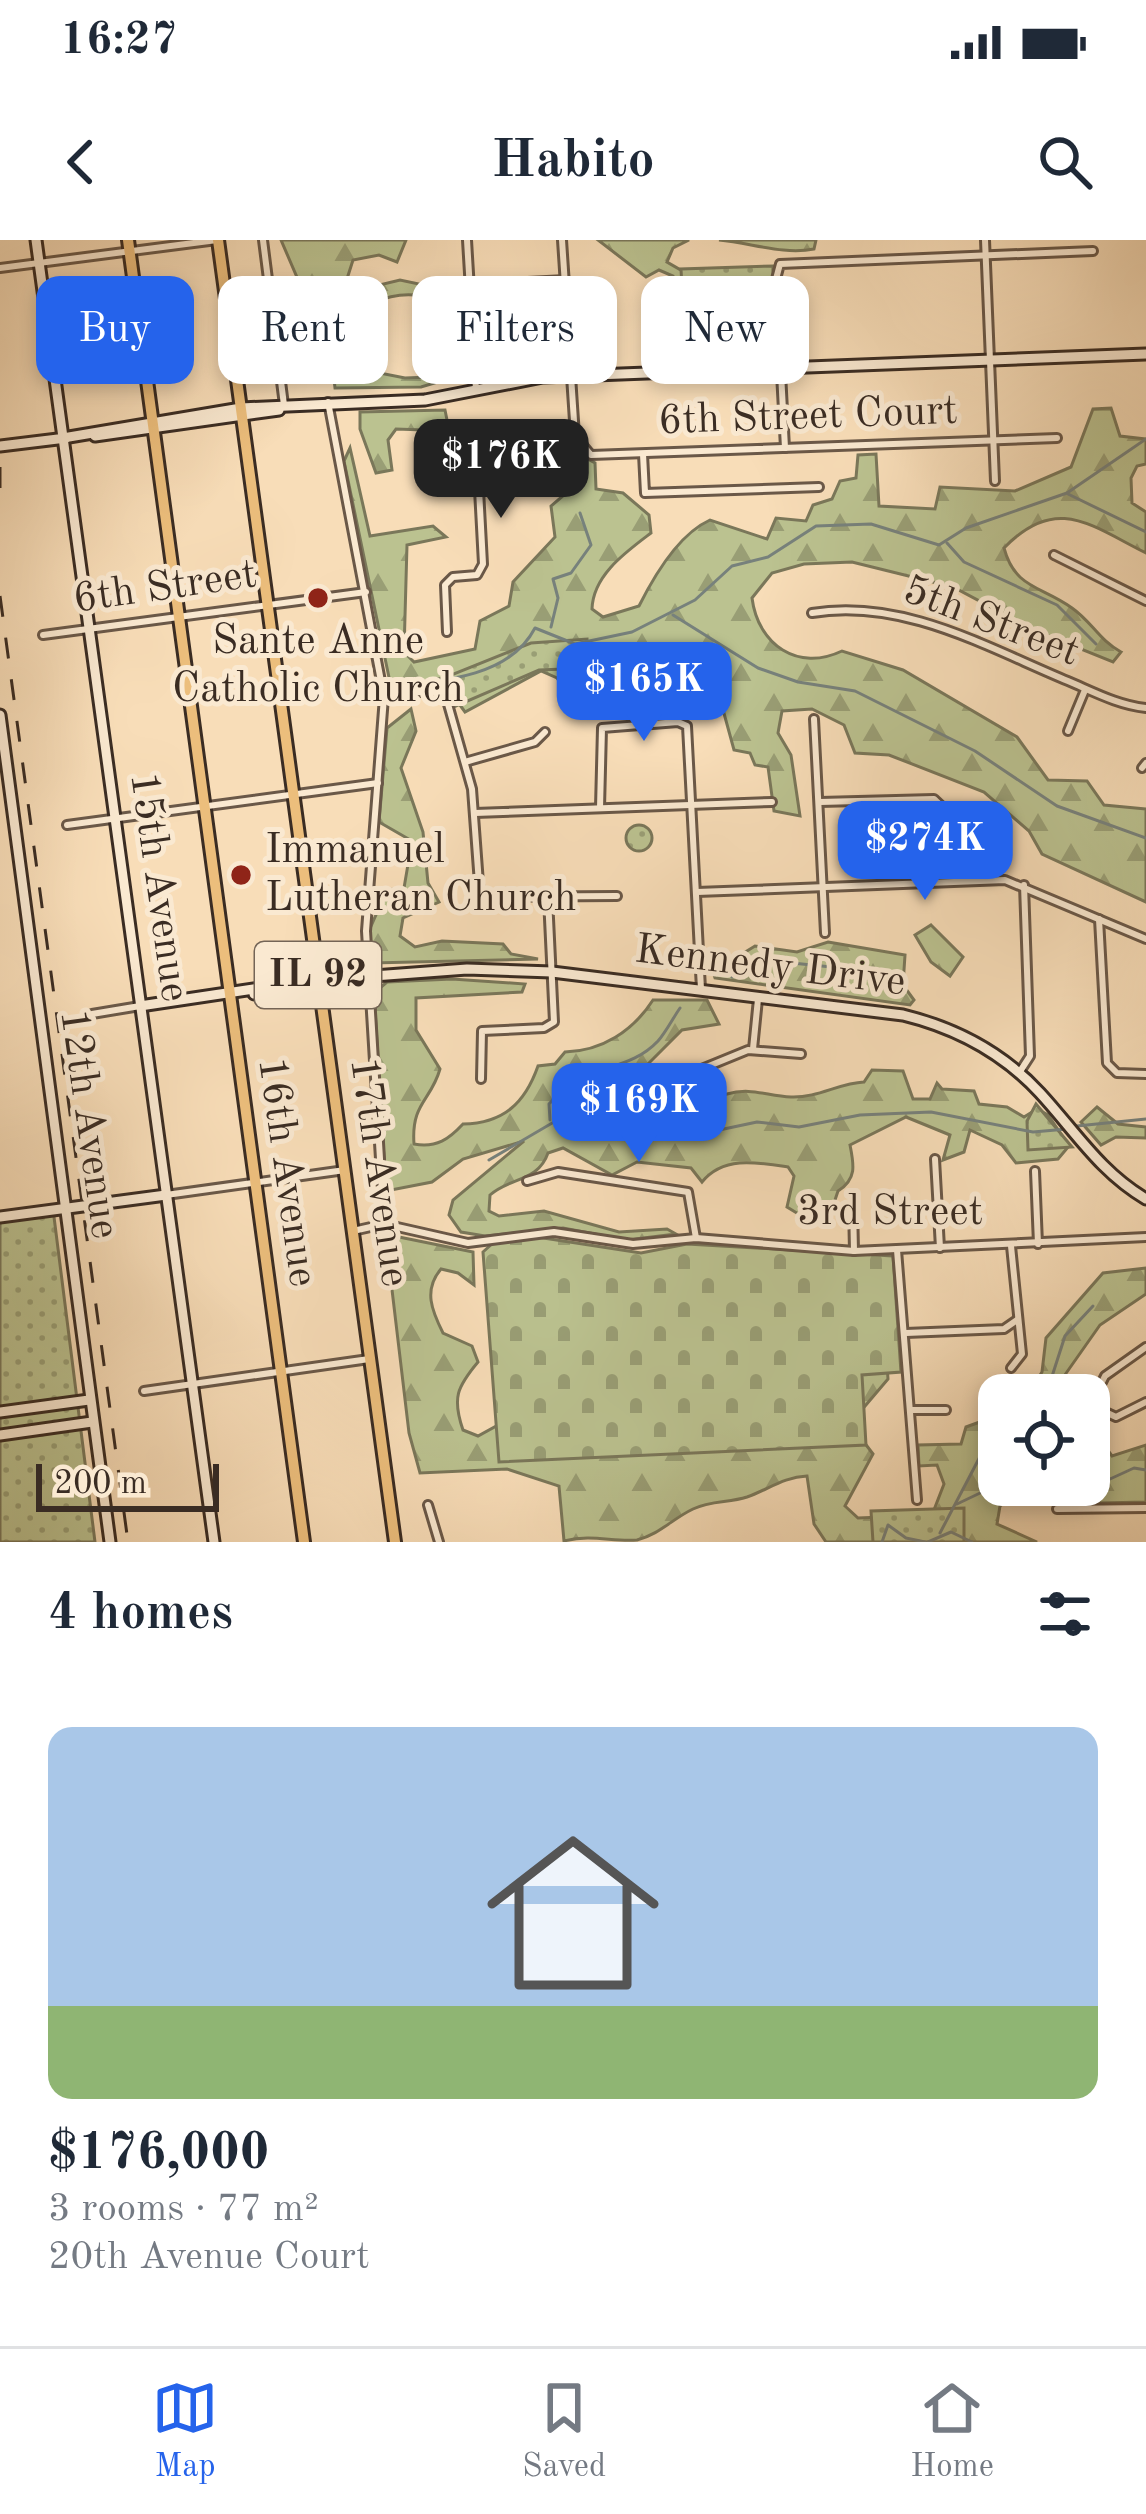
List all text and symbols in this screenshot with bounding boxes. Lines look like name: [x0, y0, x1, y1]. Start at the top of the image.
text: 16:27: [60, 19, 177, 64]
icon: back: [48, 129, 114, 195]
icon: search: [1032, 129, 1098, 195]
text: Habito: [491, 135, 655, 189]
chip: Buy: [36, 276, 194, 384]
chip: Rent: [218, 276, 388, 384]
chip: Filters: [412, 276, 617, 384]
chip: New: [641, 276, 809, 384]
street label: 6th Street Court: [657, 391, 959, 443]
pin: $176K: [417, 419, 585, 521]
text: $176K: [441, 438, 561, 477]
street label: 6th Street: [70, 554, 260, 622]
street label: 5th Street: [897, 569, 1085, 675]
marker: Sante Anne Catholic Church: [305, 585, 331, 611]
place label: Sante Anne Catholic Church: [172, 621, 464, 711]
pin: $165K: [560, 642, 728, 744]
text: $165K: [584, 661, 704, 700]
street label: 15th Avenue: [121, 769, 195, 1005]
pin: $274K: [841, 801, 1009, 903]
text: $274K: [865, 820, 985, 859]
place label: Immanuel Lutheran Church: [265, 830, 577, 920]
marker: Immanuel Lutheran Church: [228, 862, 254, 888]
street label: Kennedy Drive: [632, 930, 908, 1004]
road number: IL 92: [255, 942, 381, 1008]
street label: 12th Avenue: [51, 1006, 125, 1242]
street label: 16th Avenue: [249, 1054, 323, 1290]
street label: 17th Avenue: [341, 1054, 415, 1290]
pin: $169K: [555, 1063, 723, 1165]
text: $169K: [579, 1082, 699, 1121]
street label: 3rd Street: [797, 1192, 983, 1234]
map controls: [978, 1374, 1110, 1506]
button: locate: [978, 1374, 1110, 1506]
scale bar: [36, 1458, 219, 1511]
text: 200 m: [54, 1468, 147, 1501]
icon: filters: [1032, 1581, 1098, 1647]
text: 4 homes: [48, 1589, 233, 1640]
icon: home: [465, 1805, 681, 2021]
text: $176,000: [48, 2129, 269, 2180]
text: 3 rooms · 77 m²: [48, 2190, 319, 2229]
text: 20th Avenue Court: [48, 2238, 370, 2277]
tab: Map: [152, 2375, 218, 2488]
tab: Saved: [522, 2375, 606, 2488]
tab: Home: [910, 2375, 994, 2488]

